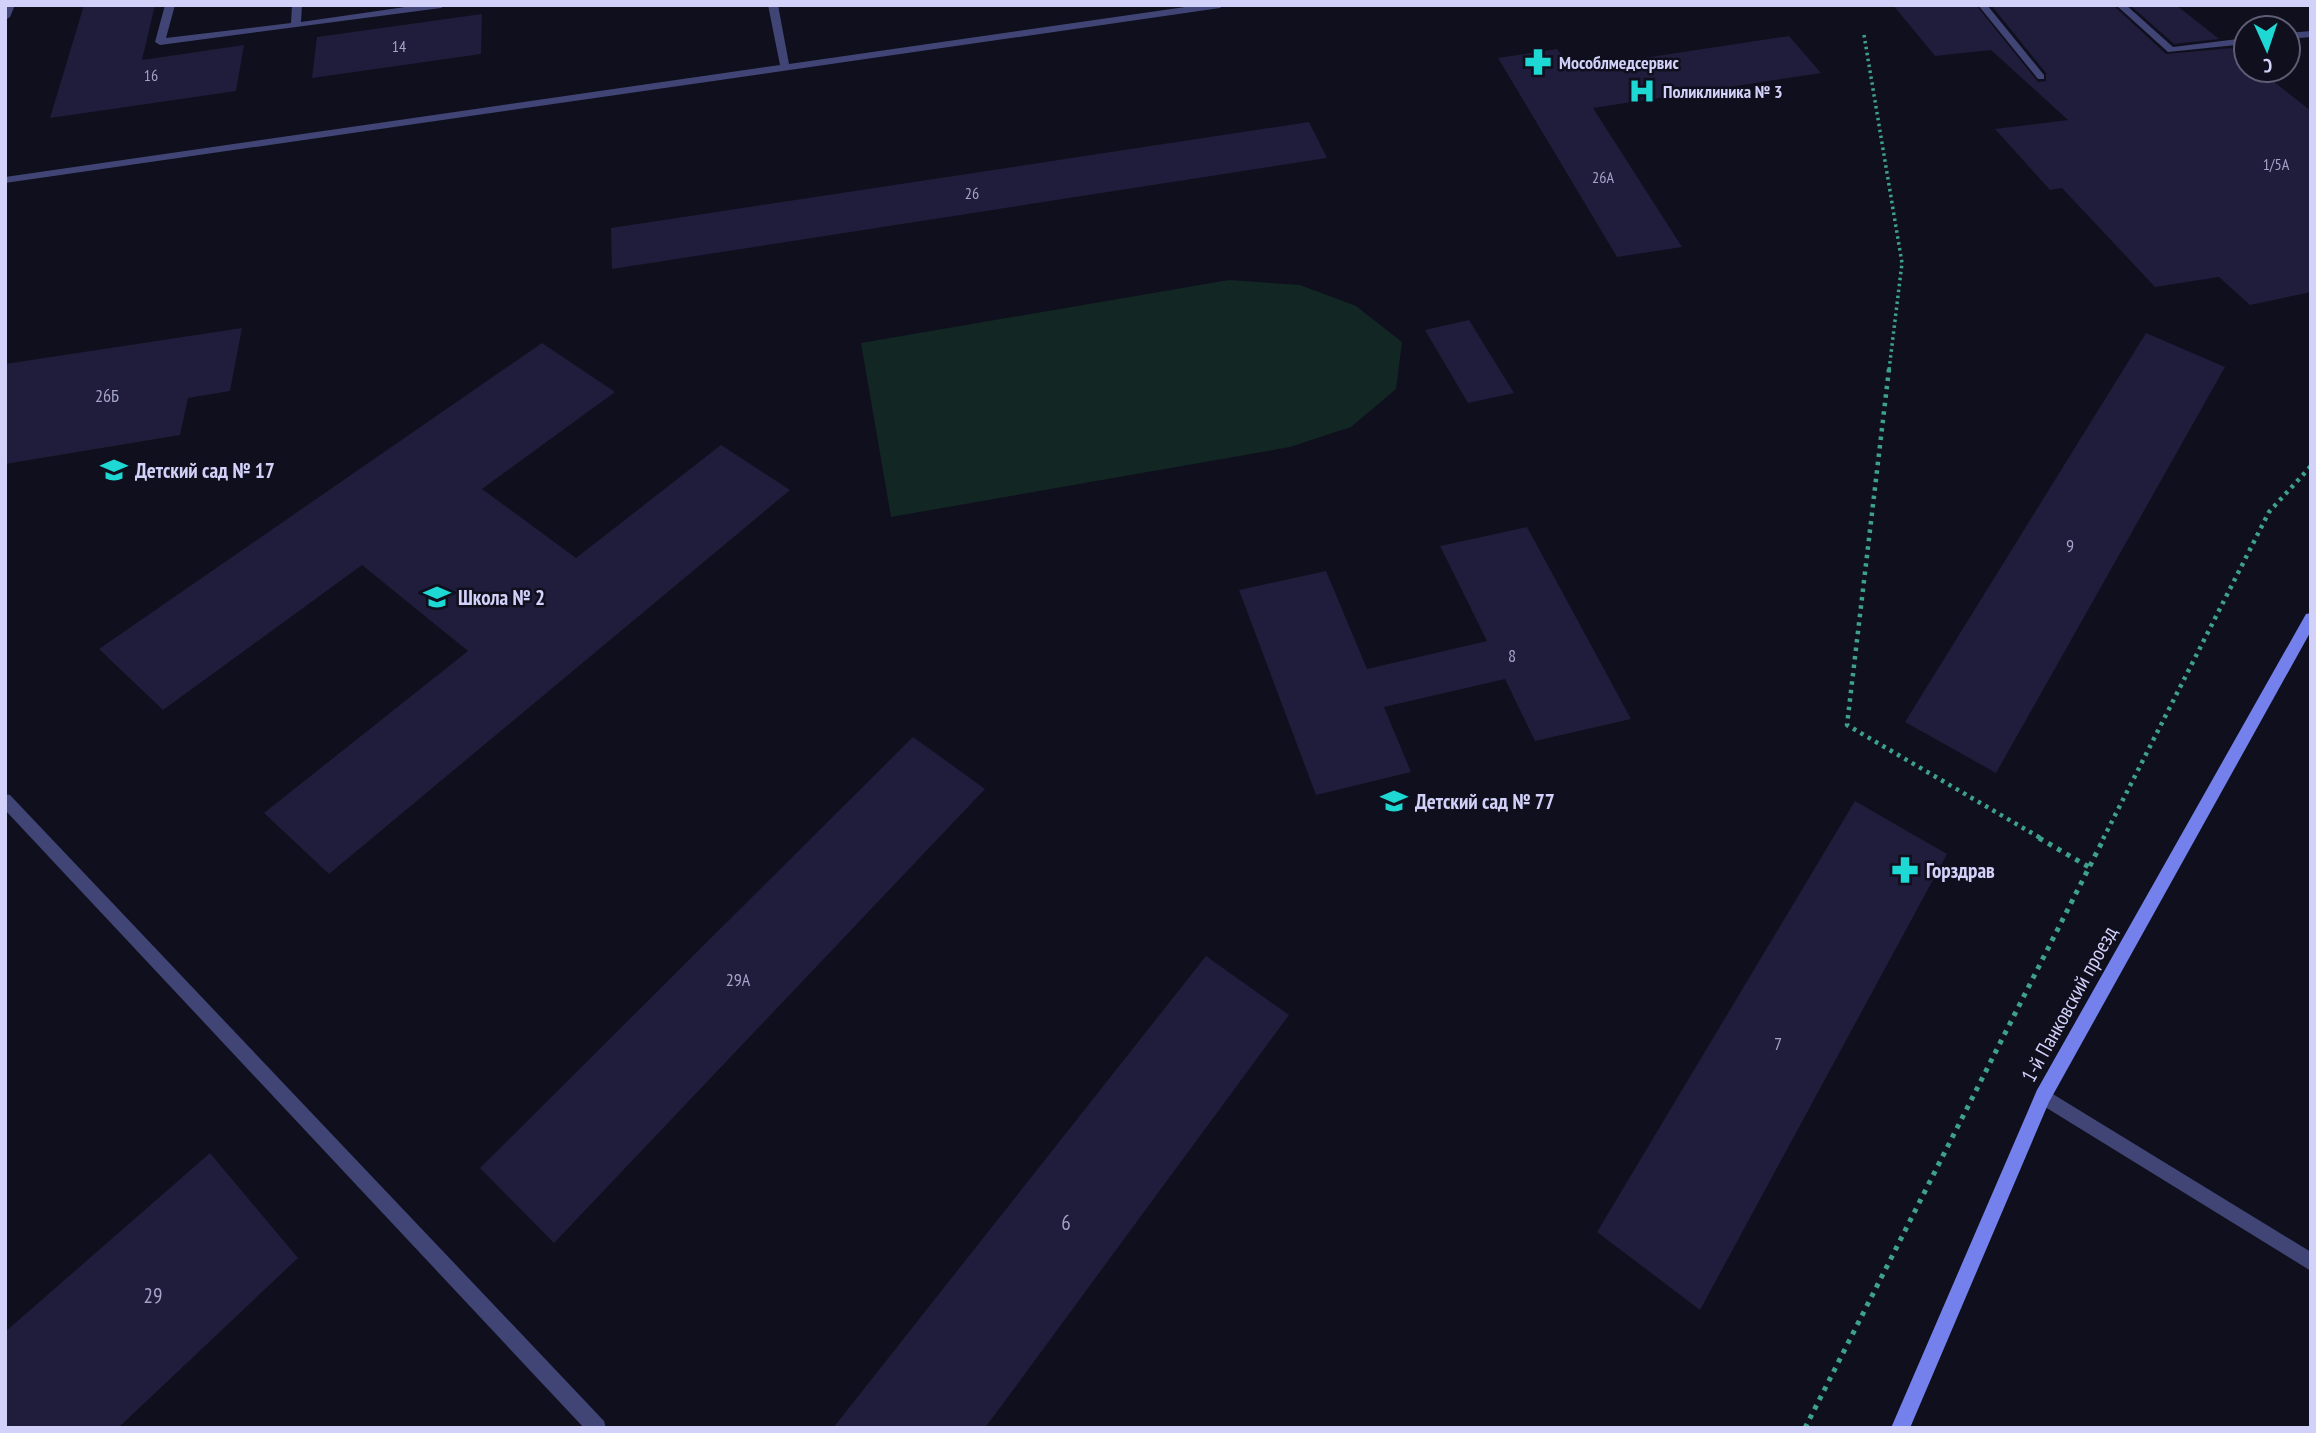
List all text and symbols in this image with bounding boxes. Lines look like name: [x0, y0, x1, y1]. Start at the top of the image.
north arrow: [2232, 14, 2302, 84]
house number: 14: [392, 36, 406, 56]
pharmacy icon: Мособлмедсервис: [1523, 47, 1553, 77]
place label: Мособлмедсервис: [1559, 51, 1679, 74]
text: С: [2263, 54, 2273, 78]
house number: 16: [144, 65, 158, 85]
hospital icon: Поликлиника № 3: [1627, 76, 1657, 106]
place label: Поликлиника № 3: [1663, 80, 1783, 103]
house number: 1/5А: [2263, 154, 2290, 174]
house number: 26А: [1592, 167, 1614, 187]
house number: 26: [965, 183, 979, 203]
house number: 26Б: [95, 384, 119, 407]
school or university icon: Детский сад № 17: [99, 455, 129, 485]
place label: Детский сад № 17: [135, 457, 275, 484]
house number: 9: [2066, 534, 2074, 557]
school or university icon: Школа № 2: [422, 582, 452, 612]
place label: Школа № 2: [458, 584, 545, 611]
house number: 8: [1508, 644, 1516, 667]
school or university icon: Детский сад № 77: [1379, 786, 1409, 816]
place label: Детский сад № 77: [1415, 788, 1555, 815]
pharmacy icon: Горздрав: [1890, 855, 1920, 885]
place label: Горздрав: [1926, 857, 1995, 884]
street label: 1-й Панковский проезд: [2015, 921, 2123, 1087]
house number: 29А: [726, 968, 751, 991]
house number: 7: [1774, 1032, 1782, 1055]
house number: 6: [1061, 1209, 1071, 1236]
house number: 29: [144, 1282, 162, 1309]

